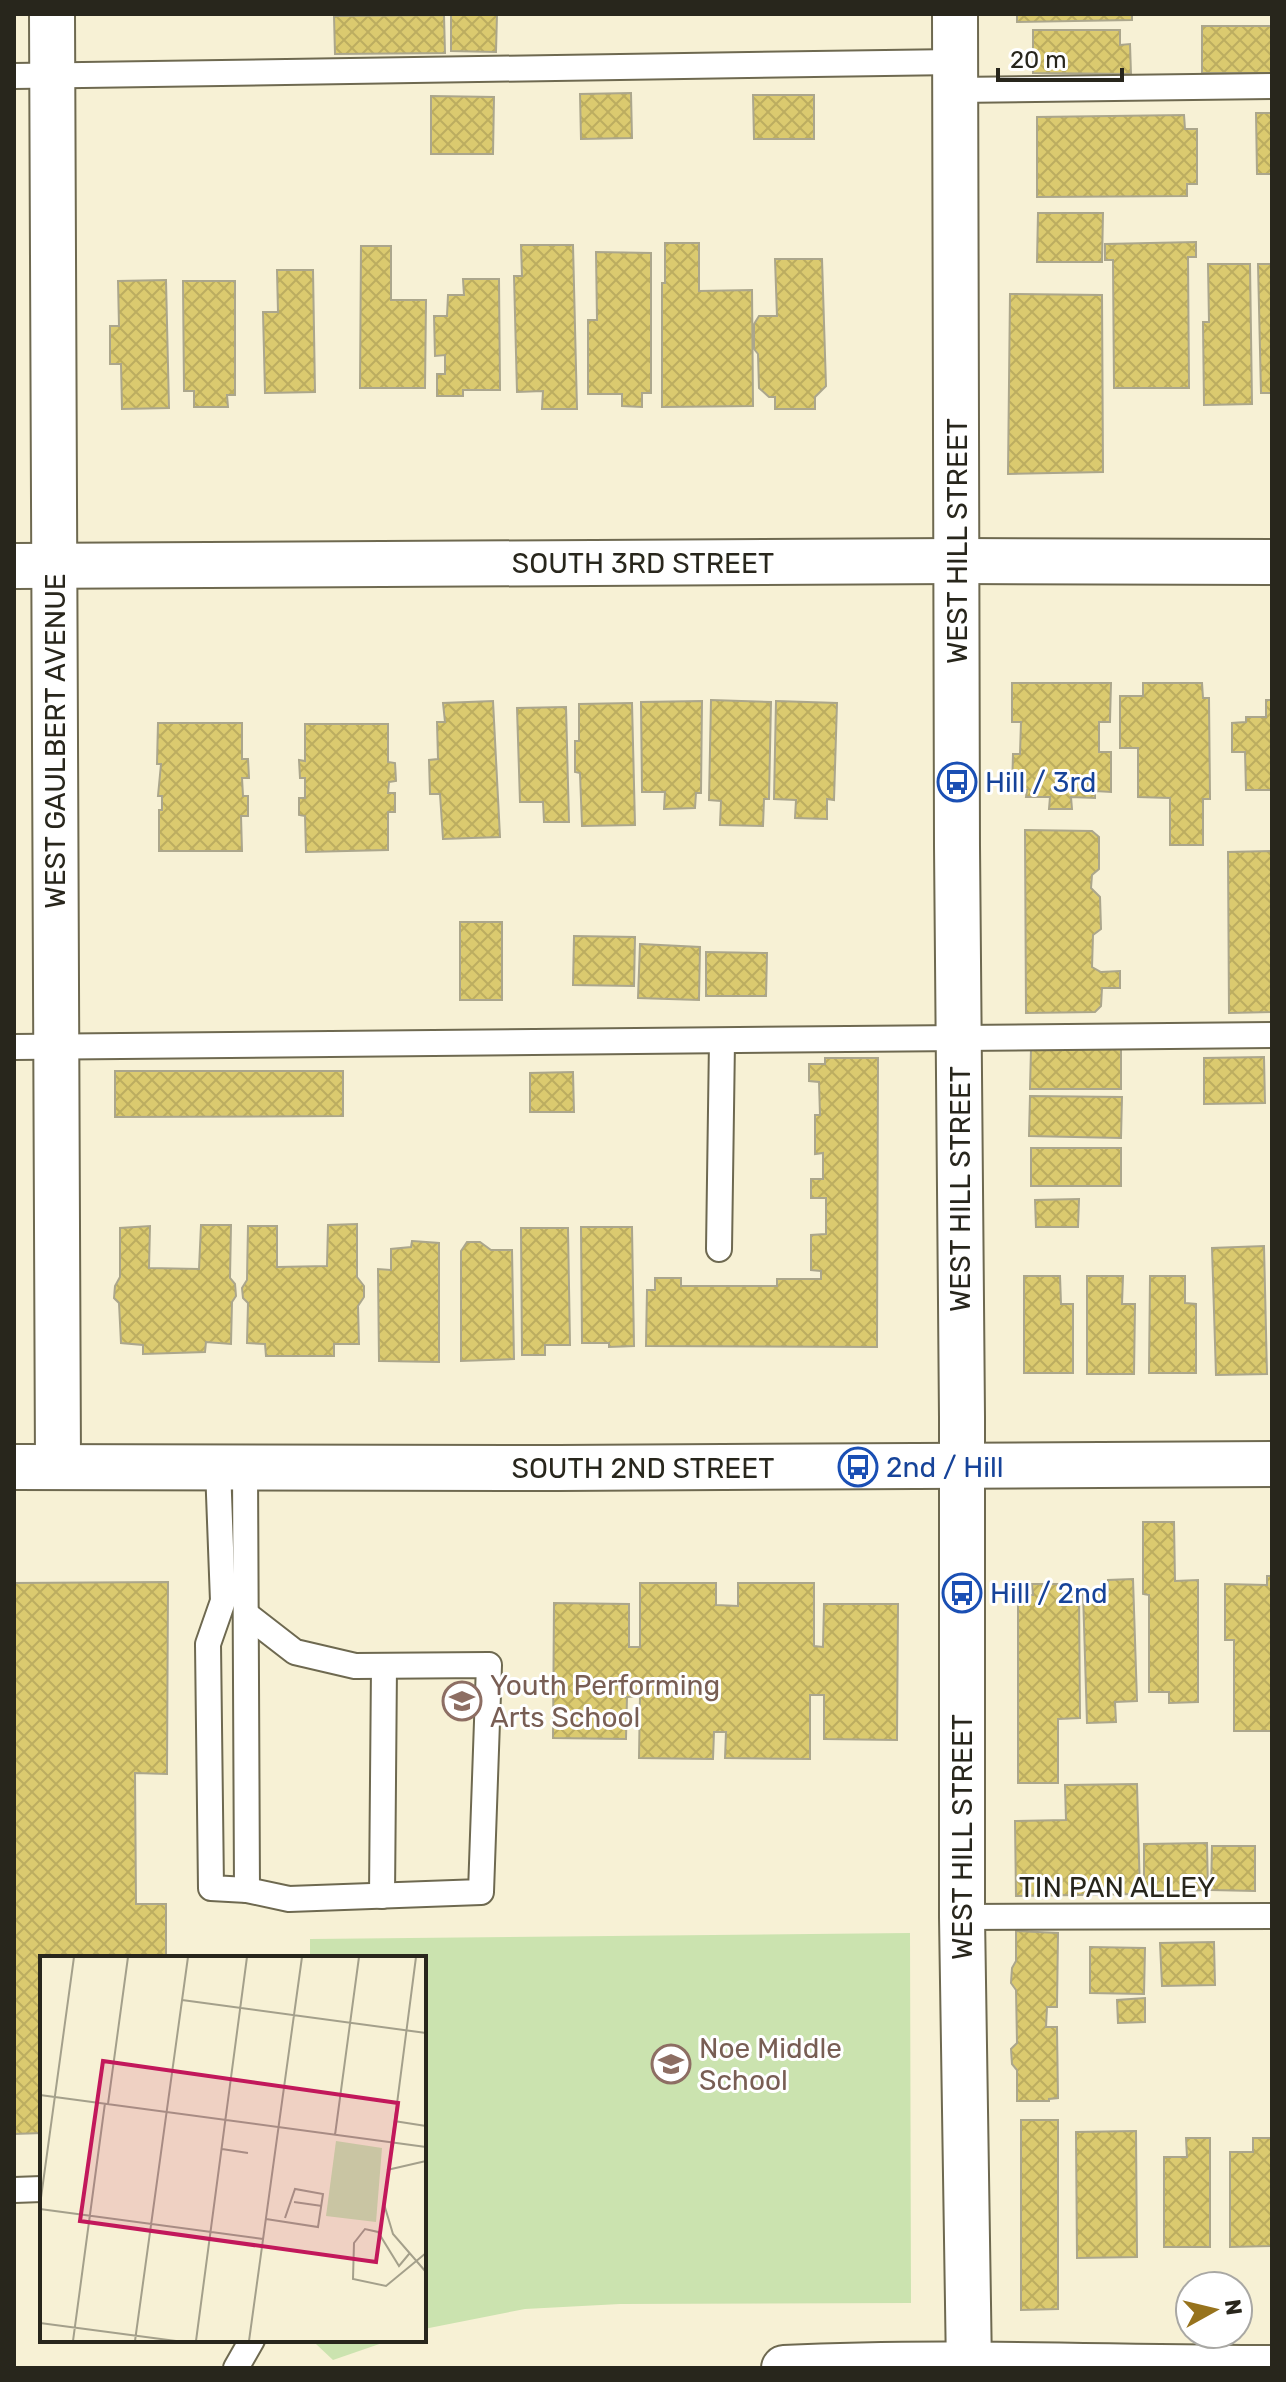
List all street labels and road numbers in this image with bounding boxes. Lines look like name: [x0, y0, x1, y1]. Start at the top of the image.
street label: WEST HILL STREET: [941, 418, 974, 664]
street label: SOUTH 3RD STREET: [512, 547, 774, 580]
street label: WEST GAULBERT AVENUE: [39, 573, 72, 909]
street label: WEST HILL STREET: [944, 1066, 977, 1312]
street label: SOUTH 2ND STREET: [511, 1452, 775, 1485]
street label: WEST HILL STREET: [946, 1714, 979, 1960]
street label: TIN PAN ALLEY: [1019, 1871, 1215, 1904]

